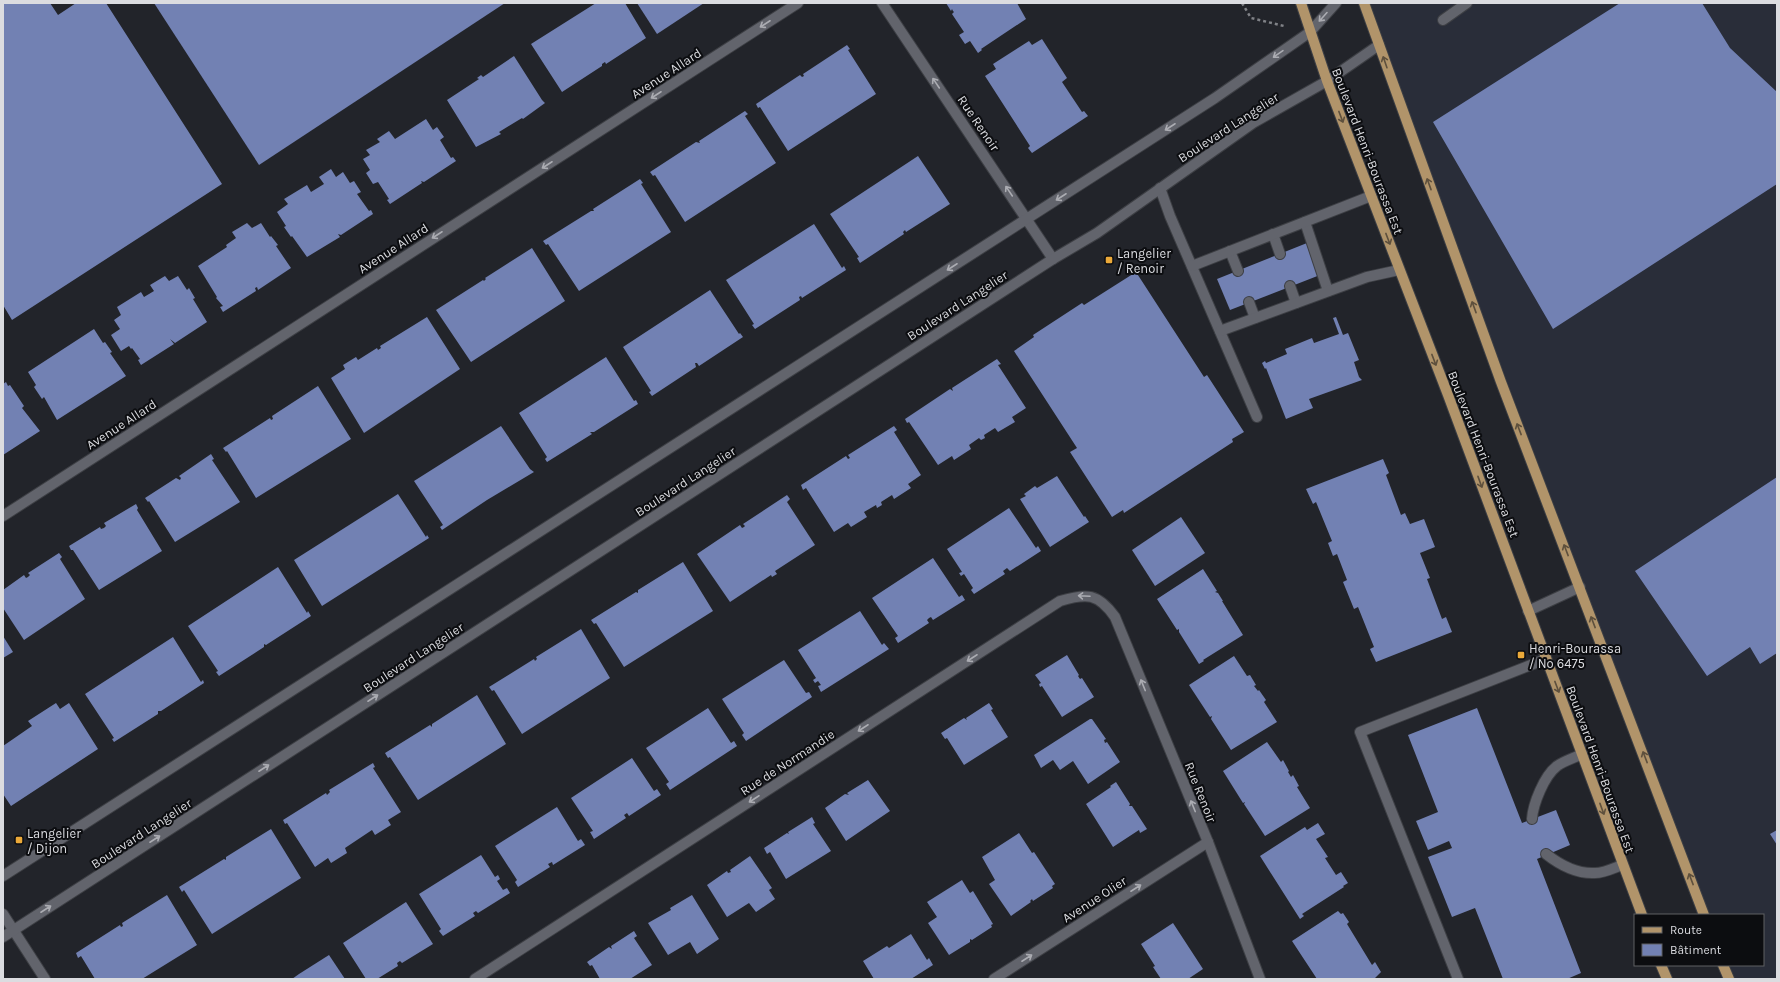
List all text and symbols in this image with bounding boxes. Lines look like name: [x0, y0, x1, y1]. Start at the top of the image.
one-way arrow: [1319, 12, 1328, 22]
one-way arrow: [760, 20, 771, 28]
street label: Avenue Allard: [629, 45, 704, 102]
one-way arrow: [1273, 50, 1284, 58]
one-way arrow: [1381, 56, 1388, 69]
street label: Boulevard Henri-Bourassa Est: [1329, 66, 1406, 236]
one-way arrow: [932, 78, 940, 89]
street label: Boulevard Langelier: [1175, 89, 1281, 165]
one-way arrow: [650, 91, 662, 99]
street label: Rue Renoir: [955, 93, 1003, 154]
one-way arrow: [1338, 111, 1346, 123]
one-way arrow: [1165, 123, 1176, 131]
one-way arrow: [542, 161, 553, 169]
one-way arrow: [1425, 179, 1433, 191]
one-way arrow: [1005, 186, 1013, 197]
one-way arrow: [1056, 193, 1067, 201]
street label: Avenue Allard: [356, 220, 431, 277]
one-way arrow: [432, 231, 443, 240]
one-way arrow: [1384, 232, 1392, 244]
place label: Langelier / Renoir: [1117, 246, 1171, 276]
marker: Langelier / Renoir: [1104, 255, 1114, 265]
one-way arrow: [946, 263, 957, 271]
street label: Boulevard Langelier: [904, 267, 1010, 343]
one-way arrow: [1469, 302, 1477, 314]
one-way arrow: [1431, 354, 1439, 366]
street label: Boulevard Henri-Bourassa Est: [1445, 369, 1522, 539]
street label: Avenue Allard: [84, 396, 159, 453]
one-way arrow: [1514, 424, 1522, 436]
street label: Boulevard Langelier: [632, 443, 738, 519]
one-way arrow: [1477, 475, 1485, 487]
one-way arrow: [1561, 545, 1569, 557]
one-way arrow: [1078, 593, 1091, 600]
one-way arrow: [1589, 617, 1597, 629]
street label: Boulevard Langelier: [360, 619, 466, 695]
place label: Henri-Bourassa / No 6475: [1529, 641, 1621, 671]
marker: Henri-Bourassa / No 6475: [1516, 650, 1526, 660]
one-way arrow: [967, 654, 978, 662]
one-way arrow: [1139, 680, 1147, 692]
one-way arrow: [1553, 681, 1561, 693]
street label: Boulevard Henri-Bourassa Est: [1563, 684, 1638, 855]
one-way arrow: [367, 694, 378, 702]
one-way arrow: [857, 725, 869, 733]
street label: Rue de Normandie: [737, 726, 837, 798]
one-way arrow: [1640, 751, 1648, 763]
street label: Rue Renoir: [1182, 760, 1220, 825]
one-way arrow: [258, 764, 270, 772]
street label: Boulevard Langelier: [88, 795, 194, 871]
one-way arrow: [748, 795, 759, 803]
one-way arrow: [1189, 800, 1196, 812]
one-way arrow: [1599, 803, 1606, 816]
place label: Langelier / Dijon: [27, 826, 81, 856]
marker: Langelier / Dijon: [14, 835, 24, 845]
one-way arrow: [149, 835, 160, 843]
street label: Avenue Olier: [1060, 873, 1129, 926]
one-way arrow: [1686, 873, 1694, 885]
one-way arrow: [1131, 883, 1142, 892]
one-way arrow: [40, 905, 52, 913]
legend: [1634, 914, 1764, 966]
text: Route: [1670, 923, 1702, 937]
text: Bâtiment: [1670, 943, 1722, 957]
one-way arrow: [1021, 954, 1032, 962]

